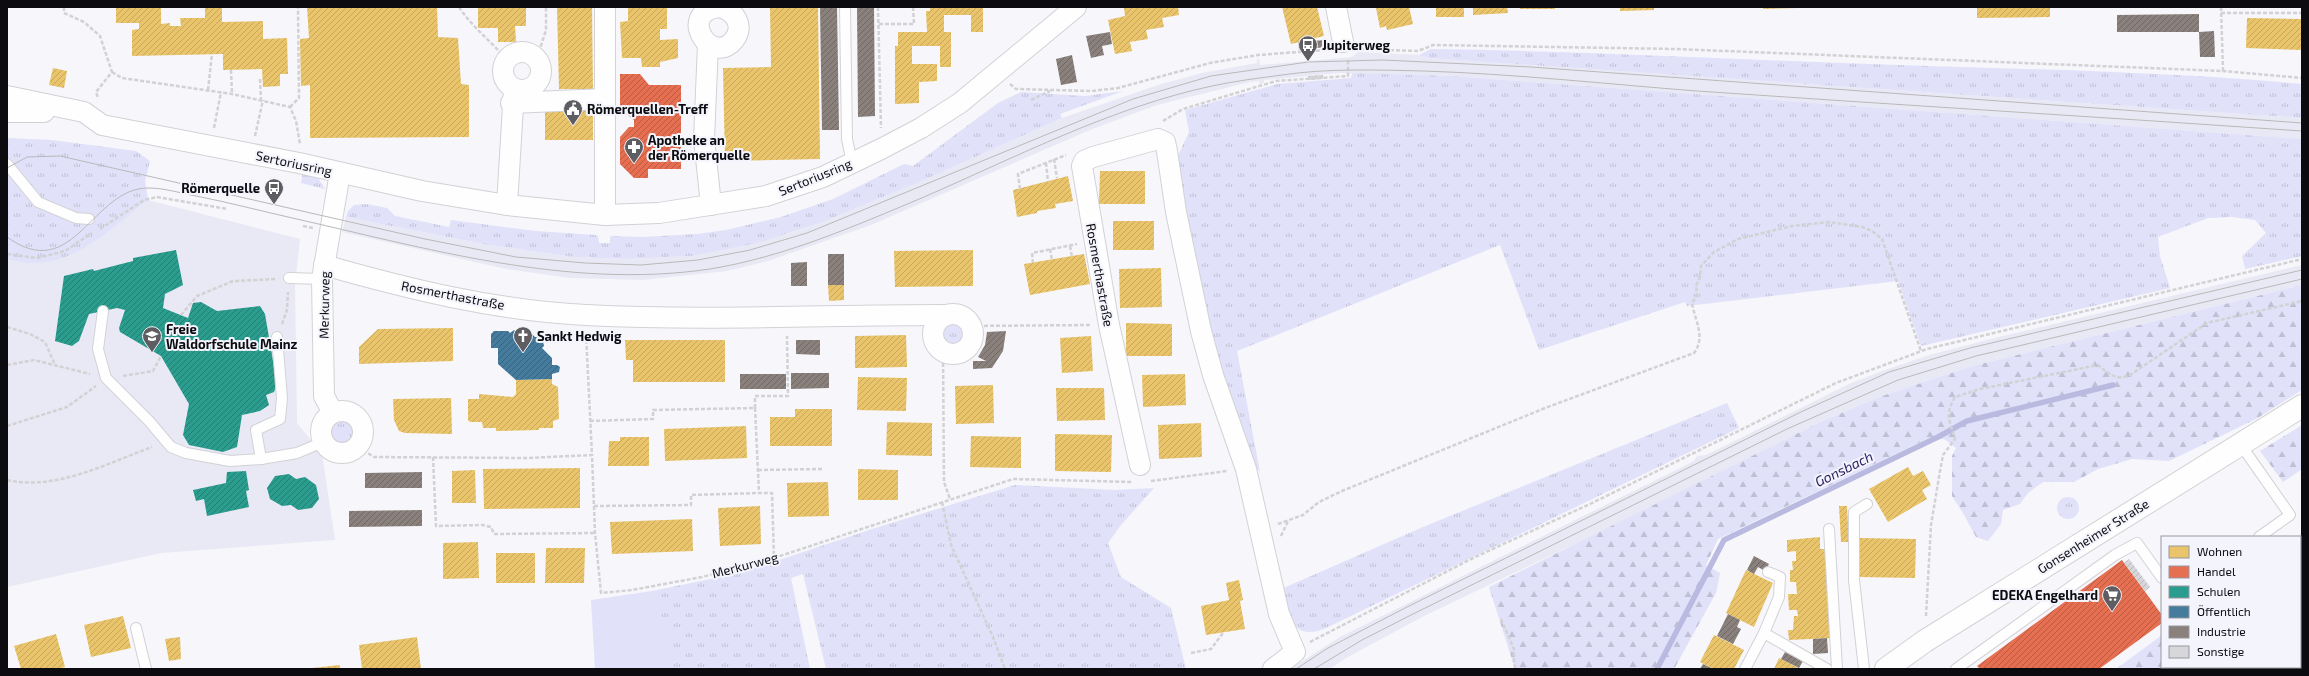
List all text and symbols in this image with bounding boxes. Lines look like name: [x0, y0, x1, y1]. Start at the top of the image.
bus stop icon: Jupiterweg: [1297, 34, 1319, 62]
place label: Jupiterweg: [1322, 37, 1390, 53]
public building icon: Römerquellen-Treff: [562, 98, 584, 126]
place label: Römerquellen-Treff: [587, 101, 709, 117]
place label: Apotheke an der Römerquelle: [648, 132, 750, 163]
pharmacy icon: Apotheke an der Römerquelle: [623, 136, 645, 164]
street label: Sertoriusring: [254, 147, 334, 179]
street label: Sertoriusring: [776, 155, 854, 199]
bus stop icon: Römerquelle: [263, 177, 285, 205]
place label: Römerquelle: [181, 180, 260, 196]
street label: Rosmerthastraße: [1083, 222, 1117, 328]
street label: Merkurweg: [315, 271, 333, 339]
street label: Rosmerthastraße: [400, 277, 506, 313]
place label: Freie Waldorfschule Mainz: [166, 321, 298, 352]
school or university icon: Freie Waldorfschule Mainz: [141, 325, 163, 353]
church icon: Sankt Hedwig: [512, 325, 534, 353]
place label: Sankt Hedwig: [537, 328, 622, 344]
water label: Gonsbach: [1812, 447, 1876, 490]
street label: Gonsenheimer Straße: [2034, 495, 2152, 577]
legend: [2161, 536, 2301, 668]
text: Wohnen: [2197, 544, 2242, 558]
street label: Merkurweg: [710, 549, 780, 581]
text: Handel: [2197, 564, 2236, 578]
supermarket icon: EDEKA Engelhard: [2101, 584, 2123, 612]
text: Schulen: [2197, 584, 2240, 598]
place label: EDEKA Engelhard: [1992, 587, 2098, 603]
text: Öffentlich: [2197, 604, 2251, 618]
text: Industrie: [2197, 624, 2246, 638]
text: Sonstige: [2197, 644, 2244, 658]

